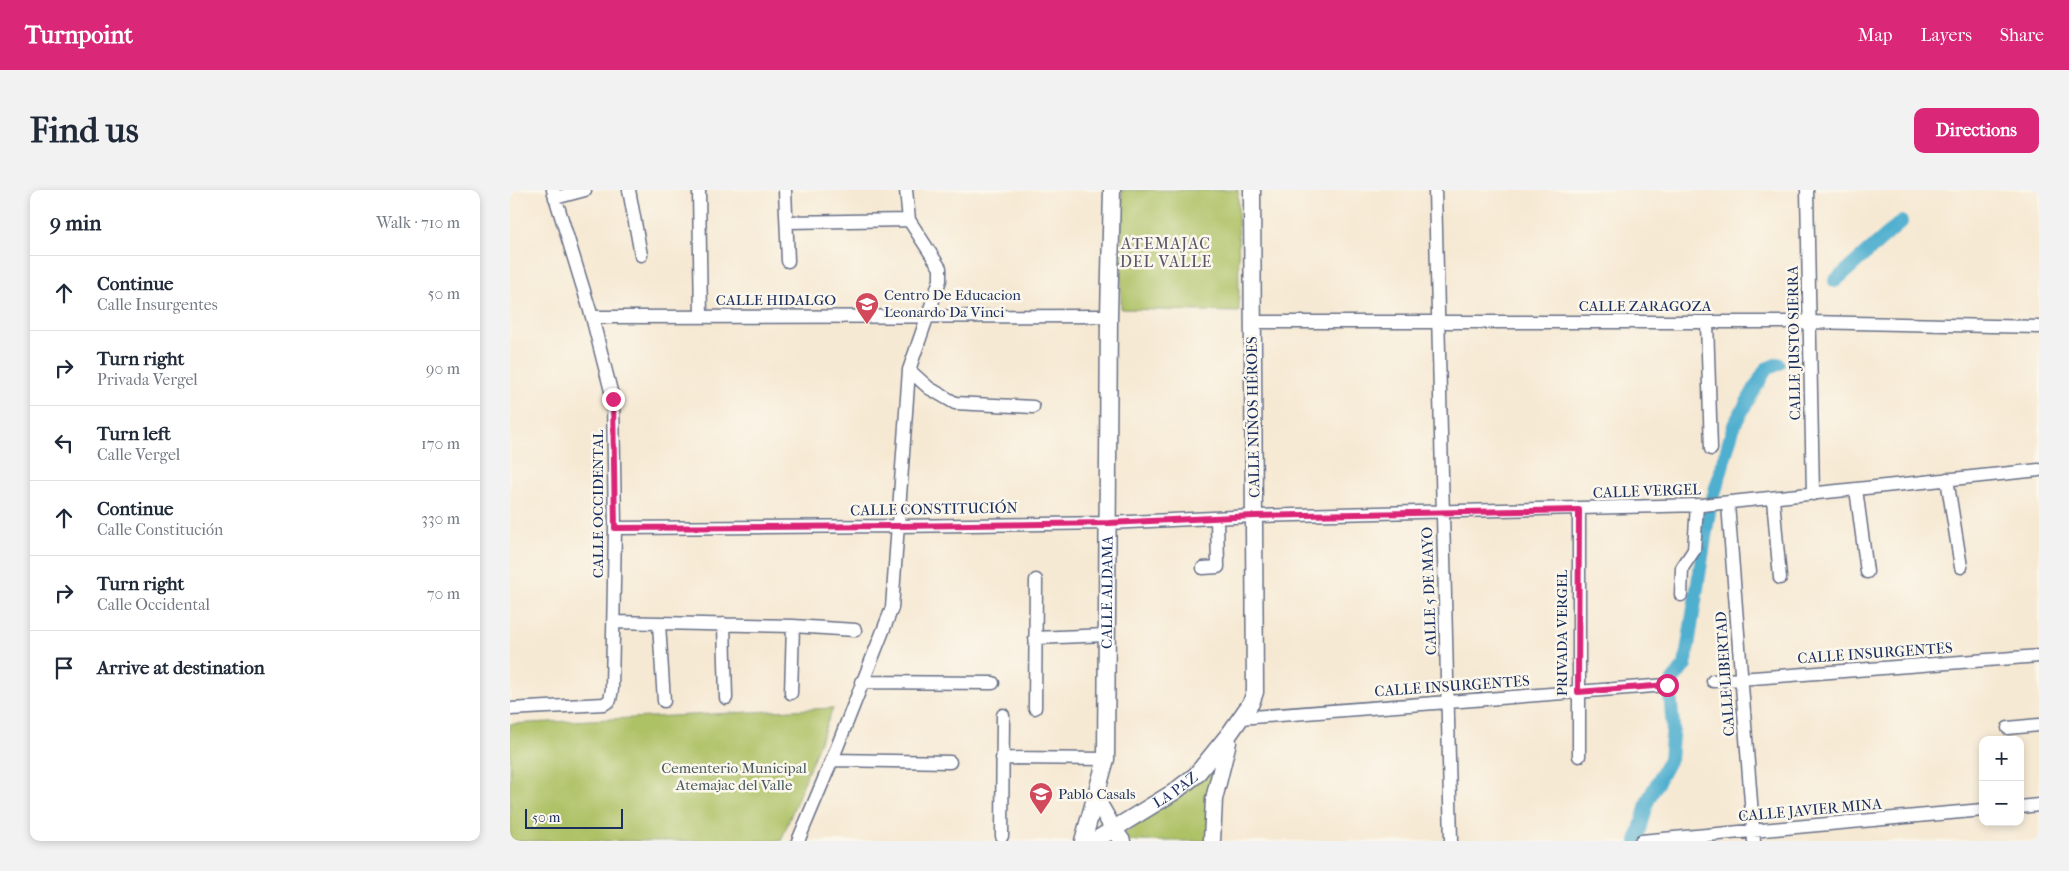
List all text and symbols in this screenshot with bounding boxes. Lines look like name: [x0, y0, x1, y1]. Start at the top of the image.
text: Turnpoint: [25, 21, 133, 49]
text: Map: [1858, 25, 1892, 46]
text: Layers: [1920, 25, 1972, 46]
text: Share: [2000, 25, 2044, 46]
button: Directions: [1914, 108, 2039, 153]
text: Find us: [30, 110, 139, 151]
text: 9 min: [50, 211, 101, 235]
text: Walk · 710 m: [376, 213, 460, 232]
district label: ATEMAJAC DEL VALLE: [1120, 234, 1212, 271]
street label: CALLE JUSTO SIERRA: [1784, 265, 1804, 421]
text: Continue: [97, 273, 173, 295]
icon: ahead: [50, 279, 78, 307]
text: 50 m: [428, 284, 460, 303]
place label: Centro De Educacion Leonardo Da Vinci: [884, 286, 1021, 321]
street label: CALLE HIDALGO: [716, 291, 836, 309]
school or university icon: Centro De Educacion Leonardo Da Vinci: [854, 291, 880, 325]
text: Calle Insurgentes: [97, 295, 218, 314]
street label: CALLE ZARAGOZA: [1579, 297, 1712, 315]
street label: CALLE NIÑOS HÉROES: [1243, 336, 1263, 498]
text: Turn right: [97, 348, 184, 370]
icon: right: [50, 354, 78, 382]
text: 90 m: [426, 359, 460, 378]
text: Privada Vergel: [97, 370, 198, 389]
route end: [602, 388, 625, 411]
text: Turn left: [97, 423, 171, 445]
icon: left: [50, 429, 78, 457]
street label: CALLE OCCIDENTAL: [589, 430, 607, 578]
text: 170 m: [421, 434, 460, 453]
text: Calle Vergel: [97, 445, 180, 464]
street label: CALLE VERGEL: [1593, 480, 1701, 502]
text: Continue: [97, 498, 173, 520]
street label: CALLE CONSTITUCIÓN: [850, 499, 1019, 519]
icon: ahead: [50, 504, 78, 532]
text: 330 m: [421, 509, 460, 528]
text: Calle Constitución: [97, 520, 223, 539]
street label: CALLE 5 DE MAYO: [1418, 526, 1440, 655]
street label: CALLE ALDAMA: [1098, 535, 1117, 649]
street label: PRIVADA VERGEL: [1553, 570, 1571, 696]
text: Turn right: [97, 573, 184, 595]
icon: right: [50, 579, 78, 607]
text: 70 m: [427, 584, 460, 603]
text: Calle Occidental: [97, 595, 210, 614]
street label: CALLE LIBERTAD: [1712, 611, 1738, 737]
street label: CALLE INSURGENTES: [1797, 639, 1953, 667]
icon: arrive: [50, 654, 78, 682]
text: Arrive at destination: [97, 657, 265, 679]
street label: CALLE INSURGENTES: [1374, 672, 1530, 700]
route start: [1656, 674, 1679, 697]
map controls: [1979, 736, 2024, 826]
button: +: [1979, 736, 2024, 781]
park label: Cementerio Municipal Atemajac del Valle: [661, 759, 807, 794]
street label: LA PAZ: [1150, 768, 1201, 812]
school or university icon: Pablo Casals: [1028, 781, 1054, 815]
button: −: [1979, 781, 2024, 826]
place label: Pablo Casals: [1058, 785, 1136, 803]
street label: CALLE JAVIER MINA: [1738, 795, 1883, 825]
scale bar: [525, 806, 622, 829]
text: 50 m: [532, 809, 560, 826]

